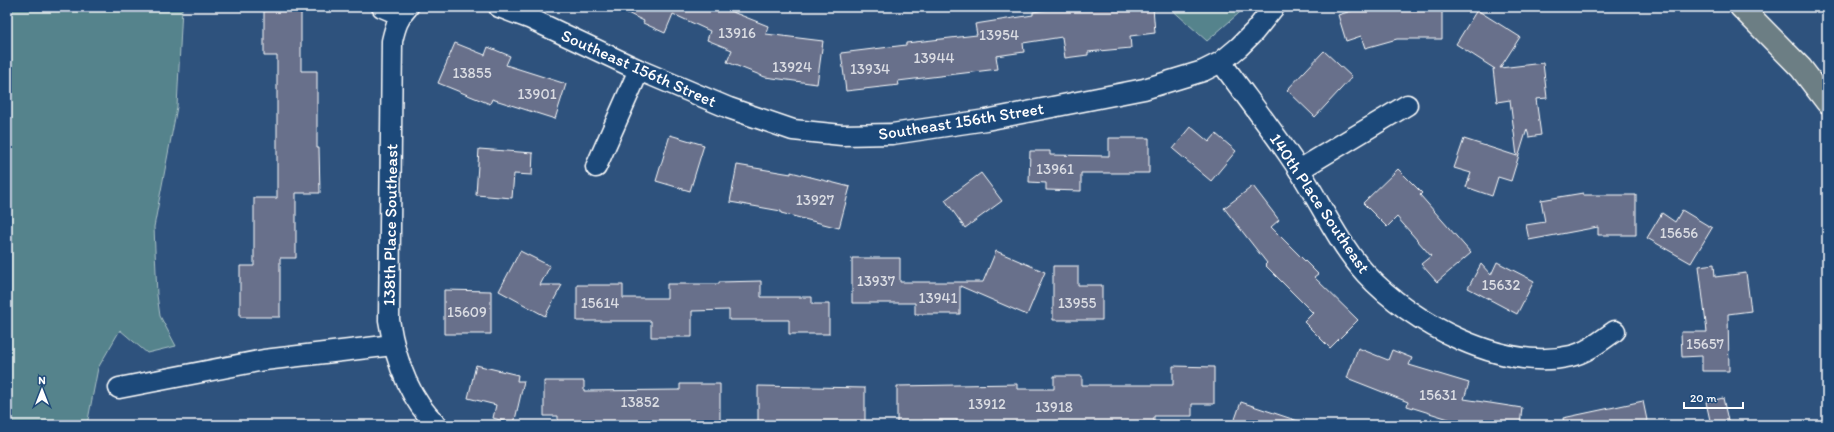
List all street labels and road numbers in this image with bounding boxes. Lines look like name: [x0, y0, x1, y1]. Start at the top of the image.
street label: Southeast 156th Street: [558, 25, 720, 111]
street label: Southeast 156th Street: [877, 98, 1045, 144]
street label: 140th Place Southeast: [1266, 129, 1375, 277]
street label: 138th Place Southeast: [379, 143, 401, 306]

